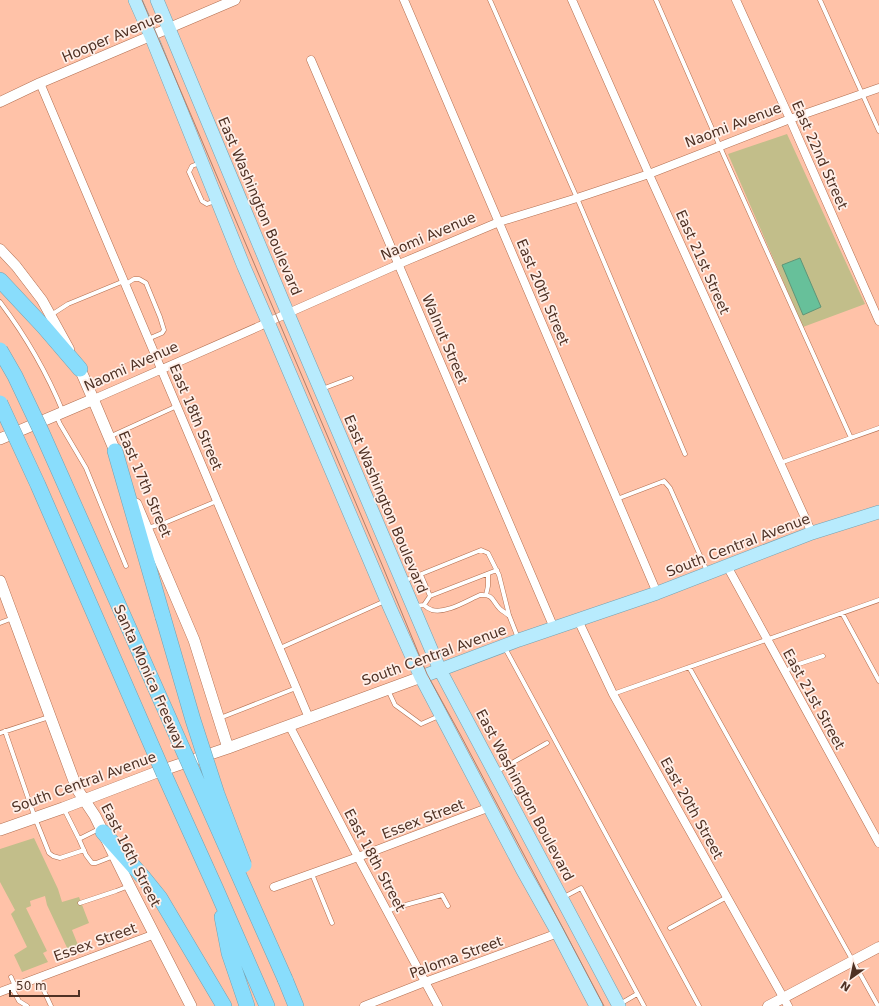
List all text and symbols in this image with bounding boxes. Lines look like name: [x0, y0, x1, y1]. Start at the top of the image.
street label: Hooper Avenue: [59, 9, 165, 65]
street label: East 22nd Street: [789, 98, 851, 212]
street label: Naomi Avenue: [683, 99, 783, 151]
street label: East Washington Boulevard: [215, 114, 305, 298]
street label: East 21st Street: [673, 207, 733, 317]
street label: Naomi Avenue: [378, 209, 478, 263]
street label: East 20th Street: [513, 236, 573, 348]
street label: Walnut Street: [419, 292, 471, 387]
street label: Naomi Avenue: [81, 338, 181, 394]
street label: East 18th Street: [166, 361, 226, 473]
street label: East Washington Boulevard: [341, 412, 431, 596]
street label: East 17th Street: [115, 428, 175, 540]
street label: South Central Avenue: [664, 510, 812, 580]
street label: Santa Monica Freeway: [111, 602, 189, 752]
street label: South Central Avenue: [360, 621, 508, 689]
street label: East 21st Street: [780, 646, 848, 752]
street label: East Washington Boulevard: [473, 706, 577, 884]
street label: South Central Avenue: [10, 748, 158, 816]
street label: East 20th Street: [657, 754, 727, 862]
street label: Essex Street: [379, 796, 467, 842]
street label: East 16th Street: [98, 801, 164, 910]
street label: East 18th Street: [341, 806, 409, 914]
street label: Essex Street: [51, 919, 139, 964]
street label: Paloma Street: [407, 933, 505, 981]
north arrow: [831, 958, 871, 998]
scale bar: [10, 972, 79, 998]
text: N: [838, 978, 853, 994]
text: 50 m: [16, 979, 47, 993]

